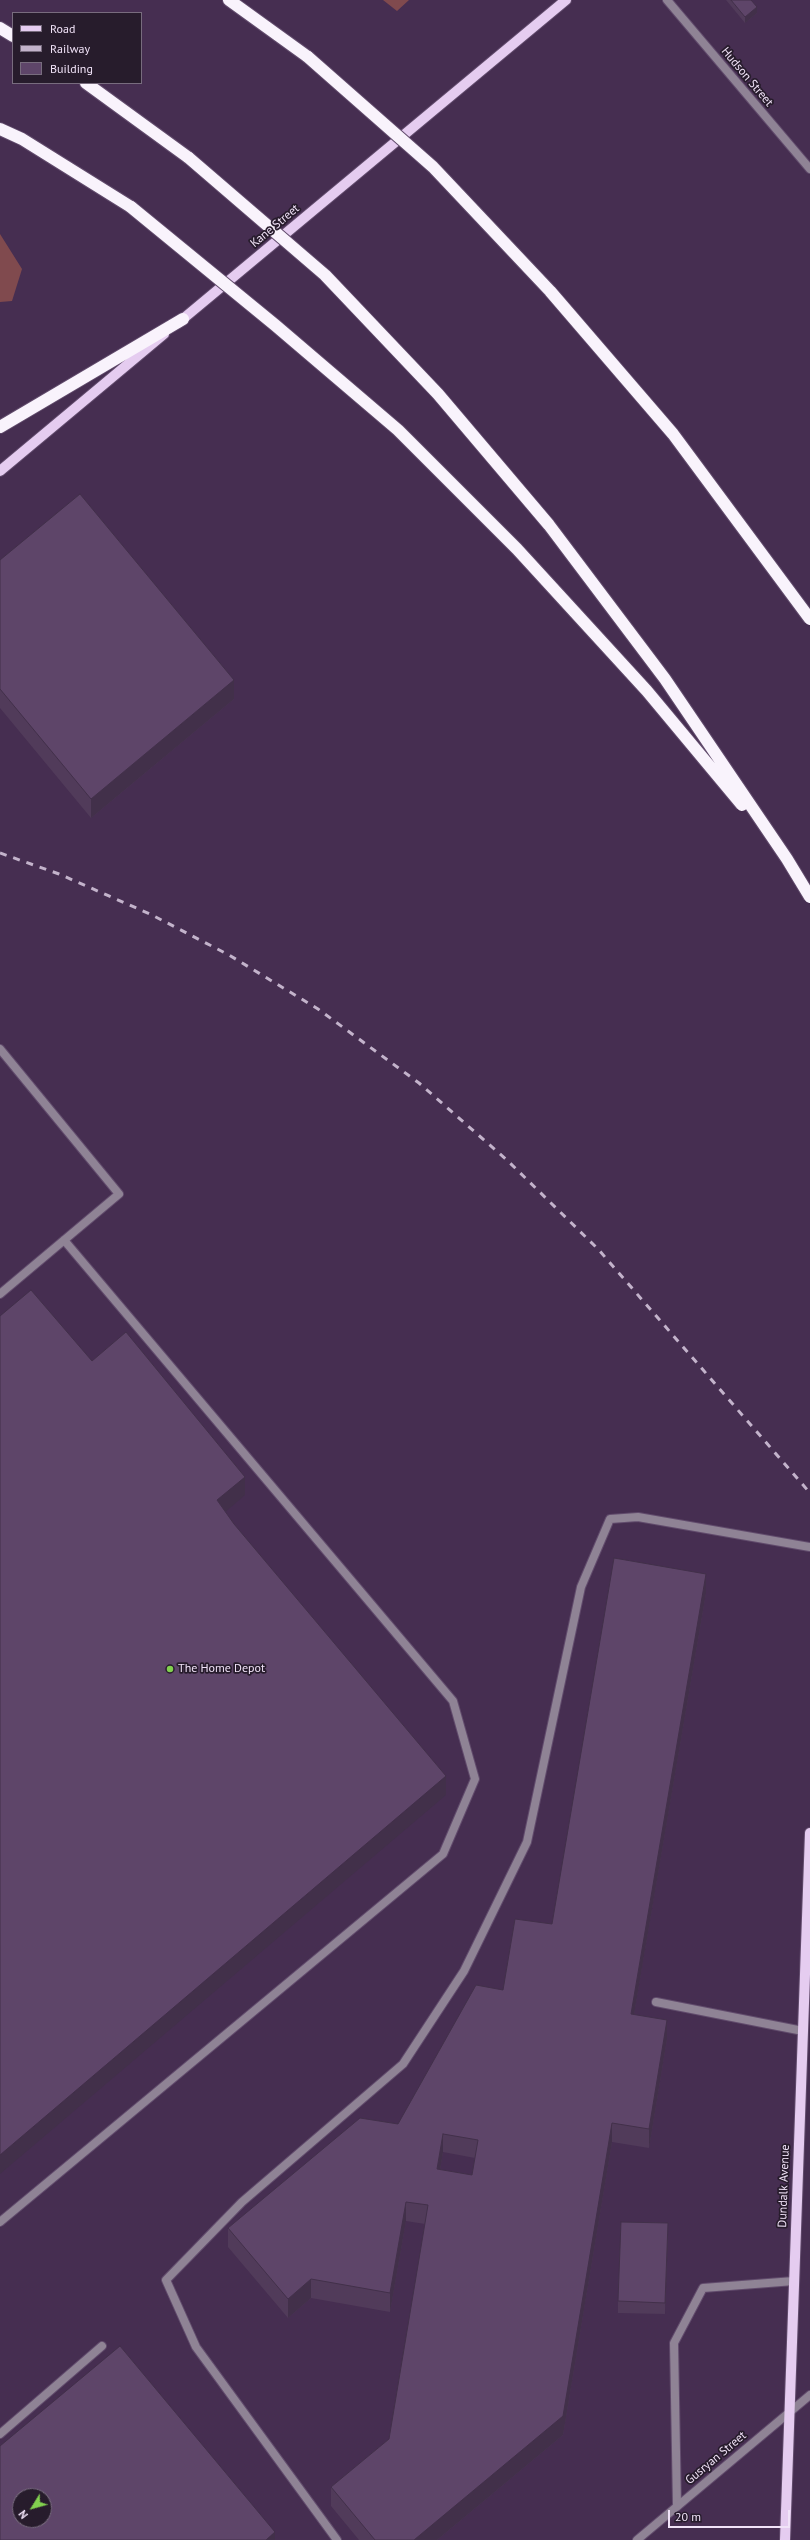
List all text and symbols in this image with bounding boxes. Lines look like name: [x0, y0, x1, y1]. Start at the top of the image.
legend: [12, 12, 142, 84]
text: Road: [50, 21, 75, 36]
text: Railway: [50, 41, 90, 56]
street label: Hudson Street: [718, 44, 776, 110]
text: Building: [50, 61, 93, 76]
street label: Kane Street: [248, 201, 302, 251]
place label: The Home Depot: [178, 1662, 265, 1676]
marker: The Home Depot: [165, 1664, 175, 1674]
street label: Dundalk Avenue: [775, 2144, 793, 2228]
street label: Gusryan Street: [683, 2428, 749, 2488]
north arrow: [12, 2488, 52, 2528]
scale bar: [670, 2502, 792, 2528]
text: N: [15, 2508, 31, 2522]
text: 20 m: [675, 2509, 701, 2524]

